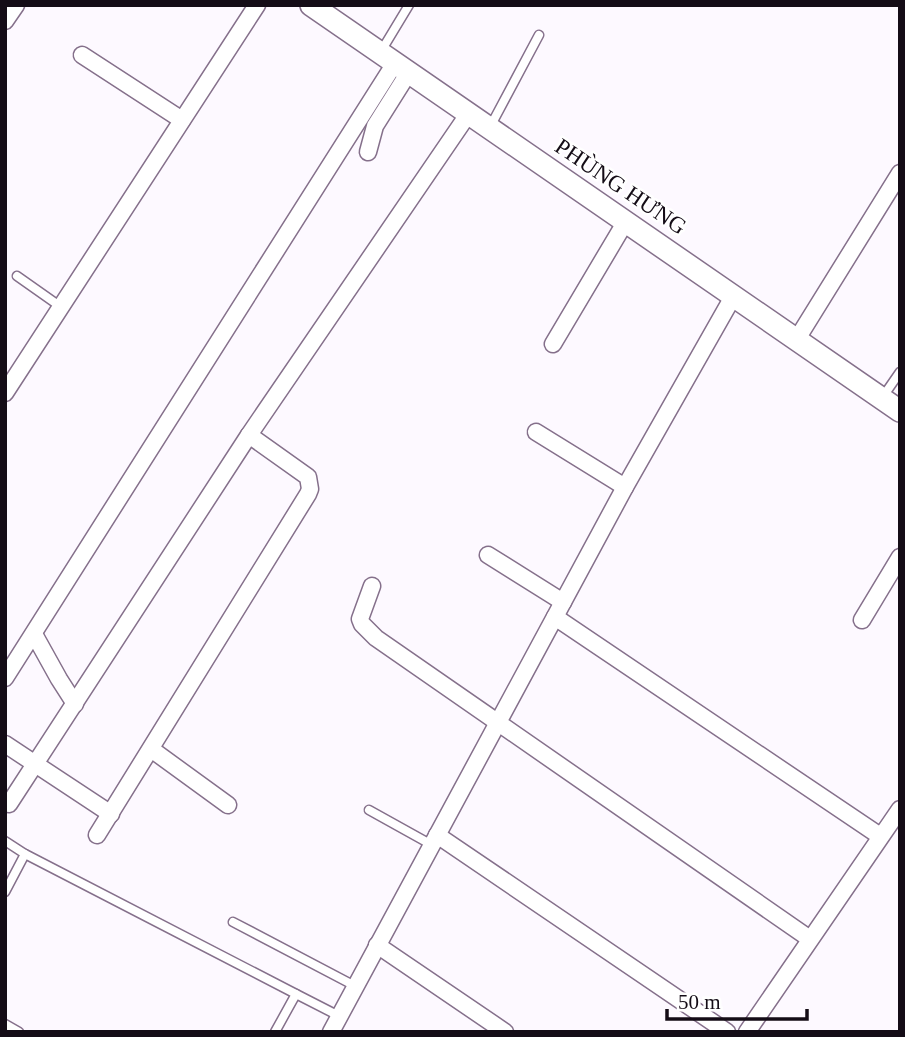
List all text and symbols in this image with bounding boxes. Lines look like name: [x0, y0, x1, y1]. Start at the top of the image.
street label: PHÙNG HƯNG: [550, 133, 692, 239]
scale bar: [667, 978, 807, 1022]
text: 50 m: [678, 990, 721, 1014]

